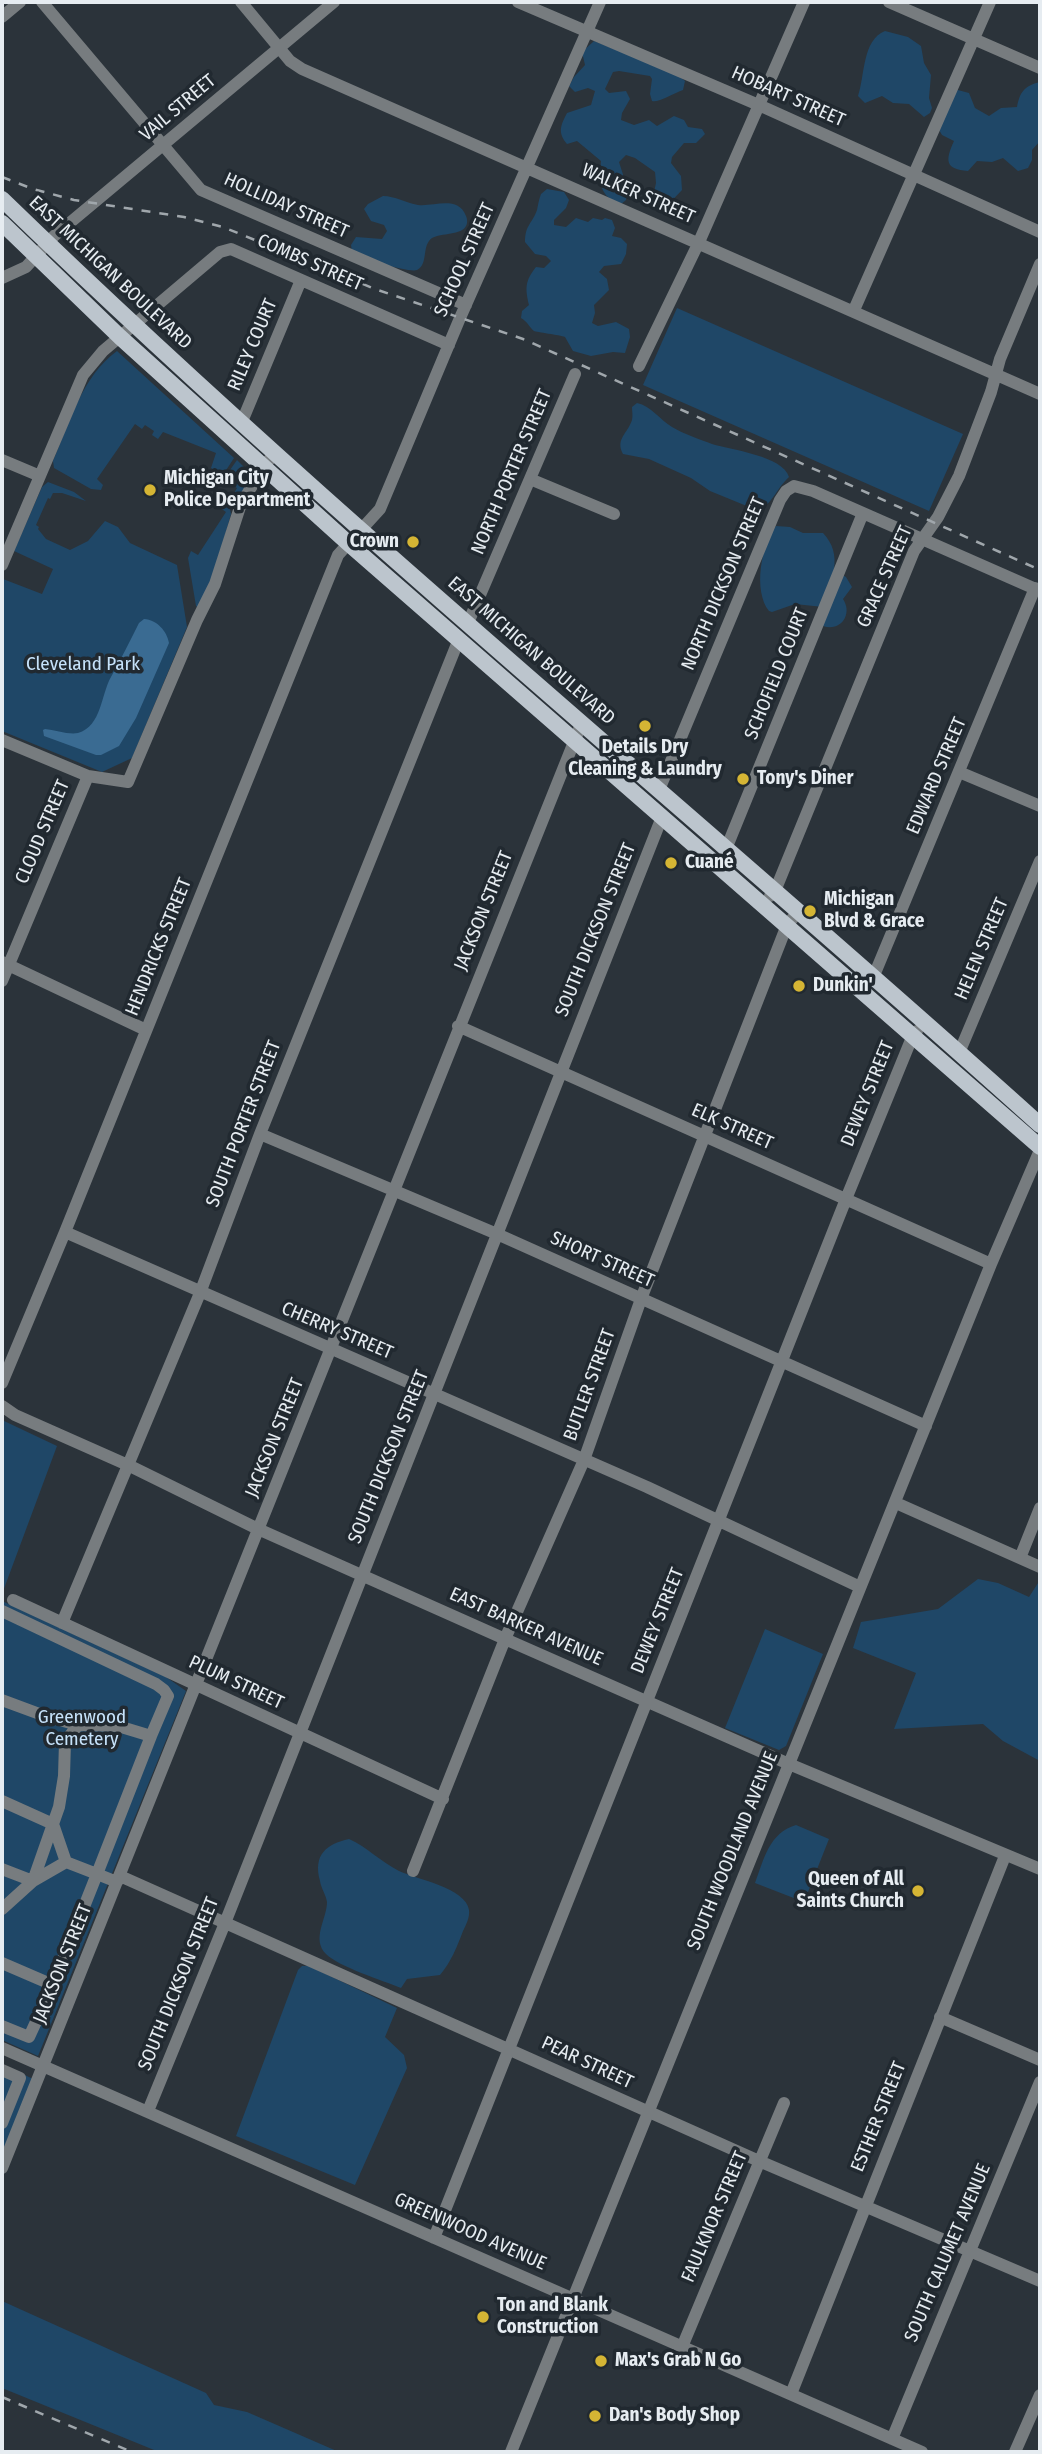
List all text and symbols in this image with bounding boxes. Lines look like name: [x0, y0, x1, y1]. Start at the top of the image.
street label: HOBART STREET: [728, 62, 848, 132]
street label: VAIL STREET: [135, 70, 221, 146]
street label: WALKER STREET: [578, 159, 698, 229]
street label: HOLLIDAY STREET: [220, 168, 352, 244]
street label: EAST MICHIGAN BOULEVARD: [24, 192, 196, 354]
street label: SCHOOL STREET: [430, 200, 500, 320]
street label: COMBS STREET: [254, 230, 366, 296]
street label: RILEY COURT: [223, 296, 283, 394]
street label: NORTH PORTER STREET: [467, 386, 557, 558]
place label: Michigan City Police Department: [164, 468, 310, 512]
marker: Michigan City Police Department: [142, 482, 158, 498]
street label: NORTH DICKSON STREET: [677, 494, 771, 674]
street label: GRACE STREET: [852, 523, 918, 631]
place label: Crown: [350, 531, 399, 553]
marker: Crown: [405, 534, 421, 550]
street label: EAST MICHIGAN BOULEVARD: [443, 572, 619, 730]
street label: SCHOFIELD COURT: [740, 605, 814, 743]
park label: Cleveland Park: [26, 654, 140, 676]
street label: EDWARD STREET: [902, 714, 972, 838]
marker: Details Dry Cleaning & Laundry: [637, 718, 653, 734]
place label: Details Dry Cleaning & Laundry: [568, 737, 722, 781]
place label: Tony's Diner: [757, 768, 853, 790]
marker: Tony's Diner: [735, 771, 751, 787]
street label: CLOUD STREET: [11, 777, 75, 887]
street label: SOUTH DICKSON STREET: [551, 840, 641, 1020]
street label: JACKSON STREET: [450, 848, 518, 974]
place label: Cuané: [685, 852, 734, 874]
marker: Cuané: [663, 855, 679, 871]
street label: HENDRICKS STREET: [121, 875, 197, 1019]
place label: Michigan Blvd & Grace: [824, 889, 924, 933]
street label: HELEN STREET: [950, 895, 1014, 1003]
marker: Michigan Blvd & Grace: [802, 903, 818, 919]
place label: Dunkin': [813, 975, 873, 997]
marker: Dunkin': [791, 978, 807, 994]
street label: SOUTH PORTER STREET: [202, 1038, 286, 1210]
street label: DEWEY STREET: [837, 1038, 899, 1150]
street label: ELK STREET: [688, 1099, 776, 1155]
street label: SHORT STREET: [547, 1227, 657, 1293]
street label: CHERRY STREET: [278, 1297, 396, 1365]
street label: BUTLER STREET: [559, 1326, 621, 1444]
street label: SOUTH DICKSON STREET: [344, 1367, 434, 1547]
street label: JACKSON STREET: [241, 1375, 309, 1501]
street label: DEWEY STREET: [627, 1565, 689, 1677]
street label: EAST BARKER AVENUE: [446, 1583, 606, 1671]
street label: PLUM STREET: [185, 1651, 287, 1715]
park label: Greenwood Cemetery: [38, 1707, 126, 1751]
street label: SOUTH WOODLAND AVENUE: [683, 1749, 783, 1953]
place label: Queen of All Saints Church: [797, 1869, 904, 1913]
marker: Queen of All Saints Church: [910, 1883, 926, 1899]
street label: SOUTH DICKSON STREET: [134, 1894, 224, 2074]
street label: JACKSON STREET: [29, 1901, 97, 2027]
street label: PEAR STREET: [538, 2032, 636, 2094]
street label: ESTHER STREET: [847, 2059, 911, 2175]
street label: FAULKNOR STREET: [677, 2148, 753, 2286]
street label: SOUTH CALUMET AVENUE: [900, 2160, 996, 2346]
street label: GREENWOOD AVENUE: [390, 2188, 550, 2276]
place label: Ton and Blank Construction: [497, 2295, 608, 2339]
marker: Ton and Blank Construction: [475, 2309, 491, 2325]
place label: Max's Grab N Go: [615, 2350, 741, 2372]
marker: Max's Grab N Go: [593, 2353, 609, 2369]
place label: Dan's Body Shop: [609, 2405, 740, 2427]
marker: Dan's Body Shop: [587, 2408, 603, 2424]

